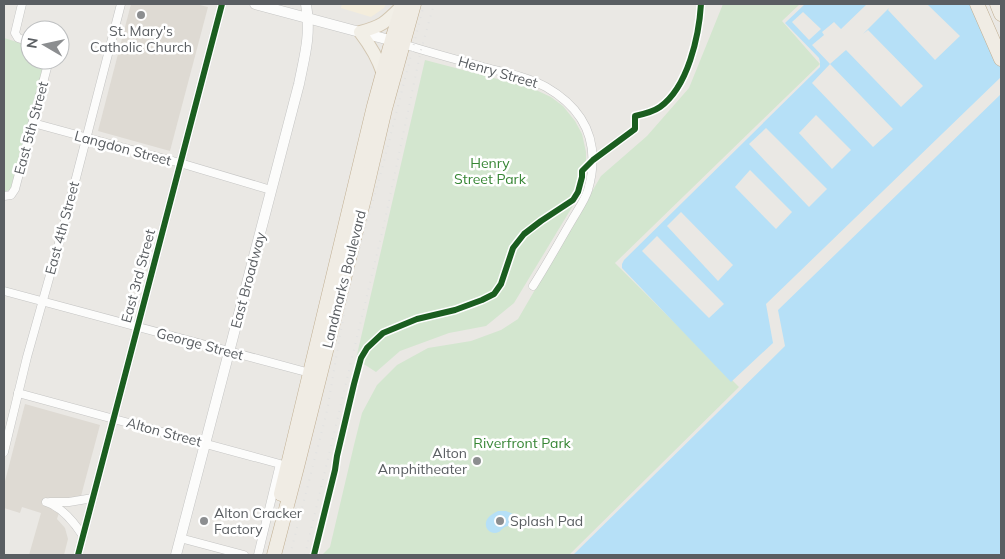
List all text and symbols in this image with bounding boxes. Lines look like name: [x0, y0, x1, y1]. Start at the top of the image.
marker: St. Mary's Catholic Church: [135, 9, 147, 21]
north arrow: [20, 20, 70, 70]
place label: St. Mary's Catholic Church: [90, 22, 192, 56]
text: N: [22, 36, 42, 50]
street label: Henry Street: [456, 52, 540, 92]
street label: East 5th Street: [10, 79, 52, 177]
street label: Langdon Street: [73, 126, 174, 170]
park label: Henry Street Park: [454, 154, 527, 188]
street label: East 4th Street: [41, 179, 83, 277]
street label: Landmarks Boulevard: [318, 208, 370, 350]
street label: East 3rd Street: [117, 227, 159, 325]
street label: East Broadway: [226, 229, 270, 330]
street label: George Street: [155, 324, 246, 364]
street label: Alton Street: [124, 413, 204, 451]
park label: Riverfront Park: [473, 434, 571, 452]
place label: Alton Amphitheater: [378, 444, 468, 478]
marker: Alton Amphitheater: [471, 455, 483, 467]
place label: Alton Cracker Factory: [214, 504, 303, 538]
place label: Splash Pad: [510, 512, 583, 530]
marker: Alton Cracker Factory: [198, 515, 210, 527]
marker: Splash Pad: [494, 515, 506, 527]

